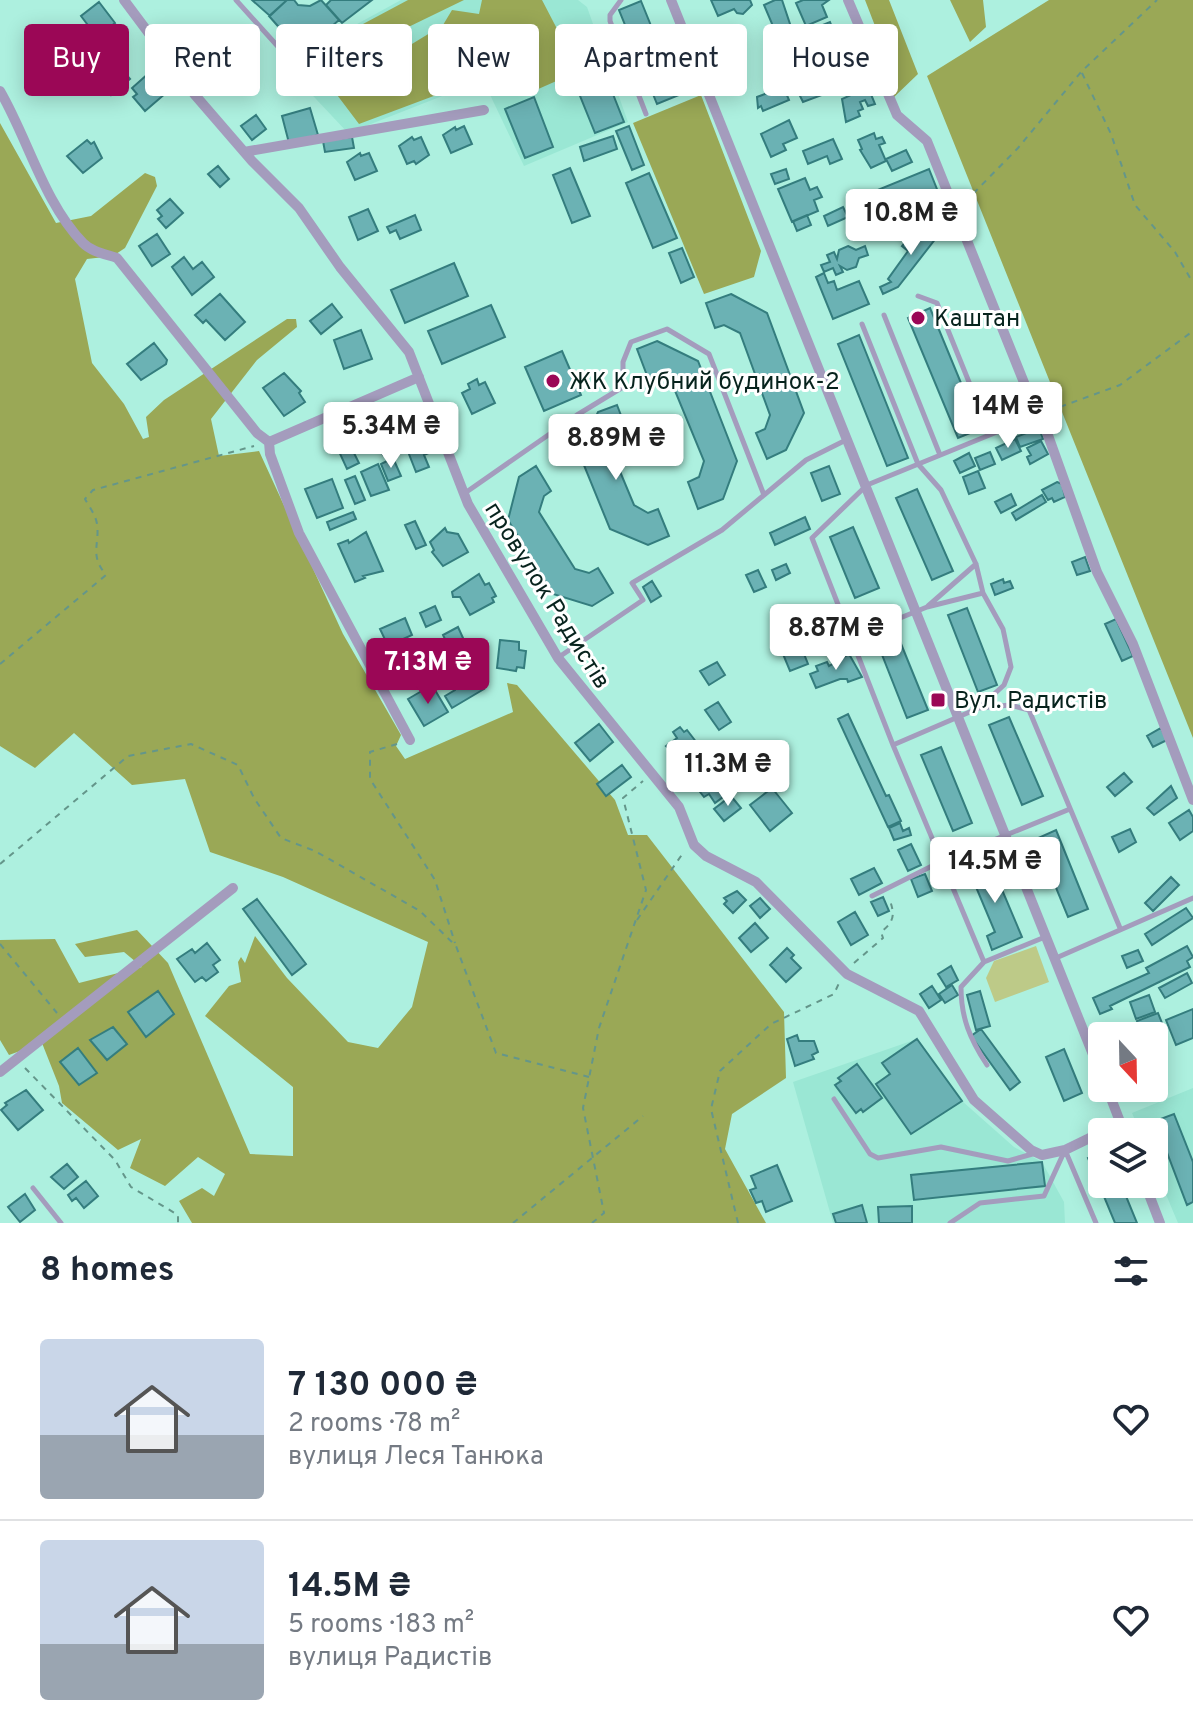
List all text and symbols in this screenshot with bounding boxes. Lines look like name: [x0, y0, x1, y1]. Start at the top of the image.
chip: Buy: [24, 24, 129, 96]
chip: Rent: [145, 24, 260, 96]
chip: Filters: [276, 24, 412, 96]
chip: New: [428, 24, 539, 96]
chip: Apartment: [555, 24, 747, 96]
chip: House: [763, 24, 898, 96]
pin: 10.8M ₴: [837, 189, 985, 257]
text: 10.8M ₴: [864, 198, 958, 231]
place label: Каштан: [934, 305, 1020, 335]
marker: Каштан: [909, 309, 927, 327]
place label: ЖК Клубний будинок-2: [569, 368, 840, 398]
marker: ЖК Клубний будинок-2: [544, 372, 562, 390]
pin: 14M ₴: [952, 382, 1064, 450]
text: 14M ₴: [972, 391, 1044, 424]
pin: 5.34M ₴: [317, 402, 465, 470]
text: 5.34M ₴: [341, 411, 441, 444]
pin: 8.89M ₴: [542, 414, 690, 482]
text: 8.89M ₴: [566, 423, 666, 456]
street label: провулок Радистів: [477, 497, 616, 695]
pin: 8.87M ₴: [762, 604, 910, 672]
text: 8.87M ₴: [788, 613, 884, 646]
pin: 7.13M ₴: [354, 638, 502, 706]
text: 7.13M ₴: [384, 647, 472, 680]
place label: Вул. Радистів: [954, 687, 1108, 717]
marker: Вул. Радистів: [929, 691, 947, 709]
pin: 11.3M ₴: [654, 740, 802, 808]
text: 11.3M ₴: [684, 749, 772, 782]
pin: 14.5M ₴: [921, 837, 1069, 905]
text: 14.5M ₴: [948, 846, 1042, 879]
north arrow: [1088, 1022, 1168, 1102]
map controls: [1088, 1022, 1168, 1198]
button: layers: [1088, 1118, 1168, 1198]
icon: filters: [1109, 1249, 1153, 1293]
text: 8 homes: [40, 1250, 174, 1293]
text: 7 130 000 ₴: [288, 1365, 477, 1408]
icon: home: [104, 1371, 200, 1467]
icon: heart: [1109, 1397, 1153, 1441]
text: 2 rooms · 78 m²: [288, 1408, 460, 1441]
text: вулиця Леся Танюка: [288, 1441, 544, 1474]
text: 14.5M ₴: [288, 1566, 411, 1609]
icon: home: [104, 1572, 200, 1668]
icon: heart: [1109, 1598, 1153, 1642]
text: 5 rooms · 183 m²: [288, 1609, 474, 1642]
text: вулиця Радистів: [288, 1642, 492, 1675]

